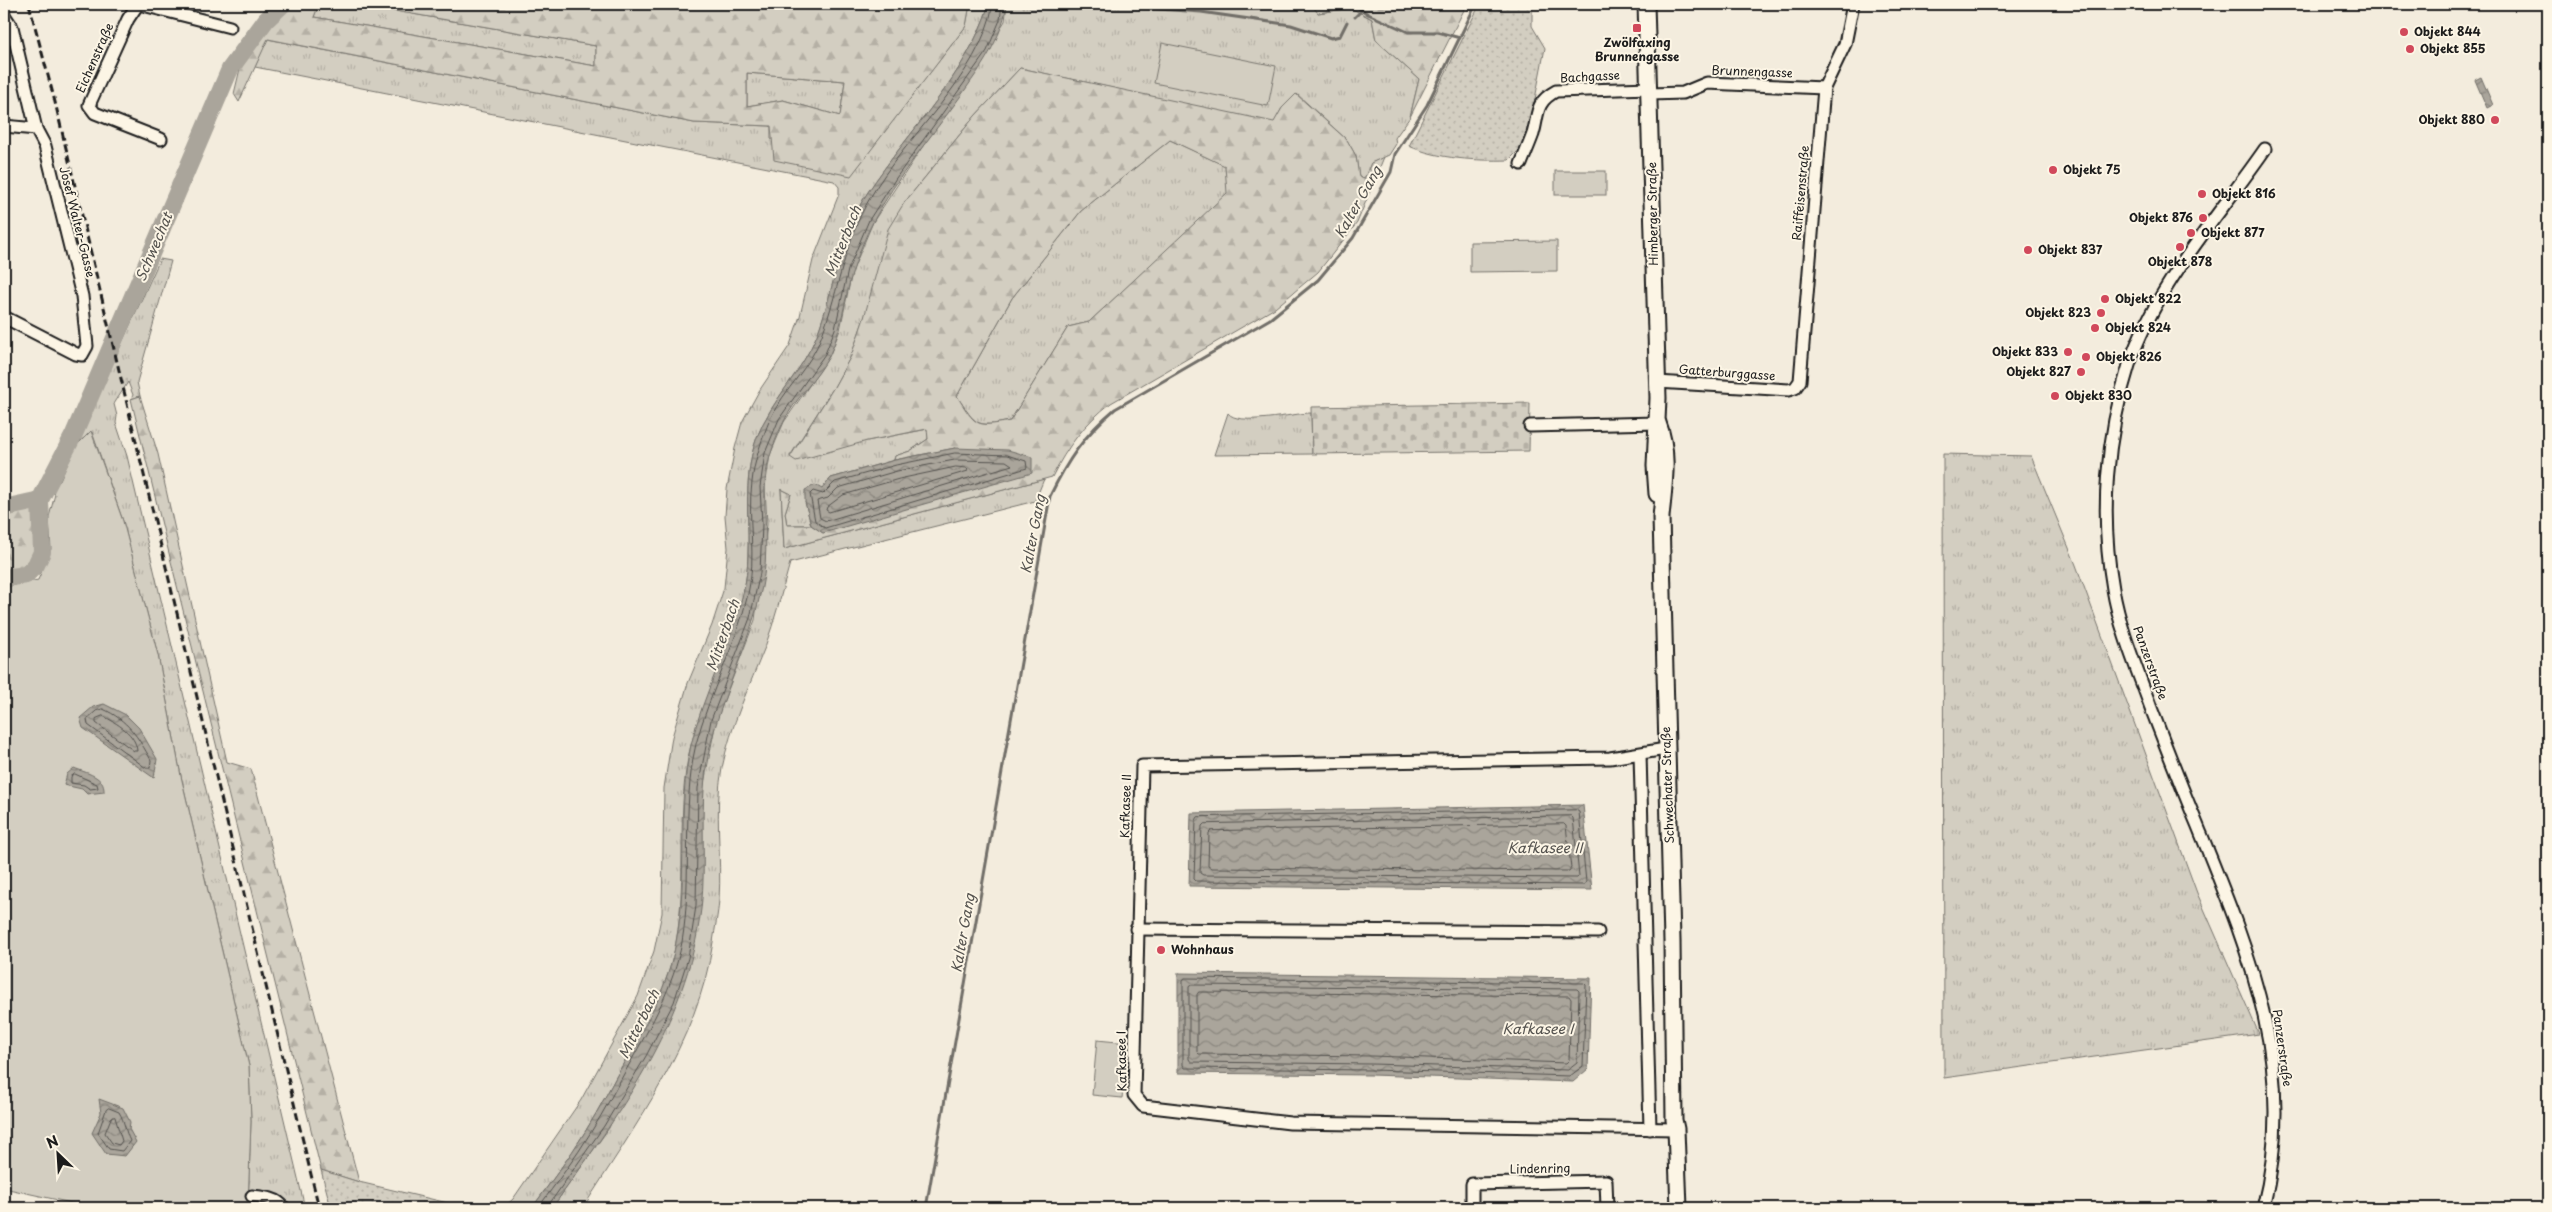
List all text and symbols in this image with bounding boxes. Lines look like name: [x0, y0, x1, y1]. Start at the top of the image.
street label: Eichenstraße: [71, 20, 118, 95]
marker: Zwölfaxing Brunnengasse: [1631, 22, 1643, 34]
place label: Objekt 844: [2414, 22, 2481, 40]
marker: Objekt 844: [2398, 26, 2410, 38]
place label: Zwölfaxing Brunnengasse: [1595, 33, 1679, 65]
place label: Objekt 855: [2420, 39, 2486, 57]
marker: Objekt 855: [2404, 43, 2416, 55]
street label: Brunnengasse: [1711, 61, 1793, 81]
street label: Bachgasse: [1559, 65, 1620, 87]
place label: Objekt 880: [2418, 110, 2485, 128]
marker: Objekt 880: [2489, 114, 2501, 126]
street label: Raiffeisenstraße: [1787, 145, 1813, 241]
place label: Objekt 75: [2063, 160, 2121, 178]
water label: Kalter Gang: [1329, 161, 1387, 241]
street label: Himberger Straße: [1642, 162, 1662, 266]
street label: Josef Walter-Gasse: [55, 164, 100, 279]
marker: Objekt 75: [2047, 164, 2059, 176]
place label: Objekt 816: [2212, 184, 2276, 202]
marker: Objekt 816: [2196, 188, 2208, 200]
water label: Mitterbach: [819, 202, 867, 279]
water label: Schwechat: [130, 207, 178, 284]
place label: Objekt 876: [2129, 208, 2193, 226]
marker: Objekt 876: [2197, 212, 2209, 224]
place label: Objekt 877: [2201, 223, 2265, 241]
marker: Objekt 877: [2185, 227, 2197, 239]
place label: Objekt 837: [2038, 240, 2103, 258]
marker: Objekt 878: [2174, 241, 2186, 253]
marker: Objekt 837: [2022, 244, 2034, 256]
place label: Objekt 878: [2148, 252, 2213, 270]
place label: Objekt 822: [2115, 289, 2182, 307]
marker: Objekt 822: [2099, 293, 2111, 305]
place label: Objekt 823: [2025, 303, 2091, 321]
marker: Objekt 823: [2095, 307, 2107, 319]
place label: Objekt 824: [2105, 318, 2171, 336]
marker: Objekt 824: [2089, 322, 2101, 334]
place label: Objekt 833: [1992, 342, 2058, 360]
marker: Objekt 833: [2062, 346, 2074, 358]
place label: Objekt 826: [2096, 347, 2162, 365]
marker: Objekt 826: [2080, 351, 2092, 363]
street label: Gatterburggasse: [1678, 360, 1776, 384]
place label: Objekt 827: [2006, 362, 2071, 380]
marker: Objekt 827: [2075, 366, 2087, 378]
place label: Objekt 830: [2065, 386, 2132, 404]
marker: Objekt 830: [2049, 390, 2061, 402]
water label: Kalter Gang: [1015, 492, 1051, 575]
water label: Mitterbach: [700, 595, 745, 673]
street label: Panzerstraße: [2129, 623, 2173, 702]
street label: Schwechater Straße: [1656, 726, 1678, 844]
street label: Kafkasee II: [1115, 774, 1135, 838]
water label: Kafkasee II: [1508, 837, 1585, 858]
water label: Kalter Gang: [945, 891, 980, 974]
place label: Wohnhaus: [1171, 940, 1234, 958]
marker: Wohnhaus: [1155, 944, 1167, 956]
water label: Mitterbach: [613, 985, 665, 1062]
street label: Panzerstraße: [2269, 1008, 2297, 1088]
water label: Kafkasee I: [1502, 1018, 1575, 1039]
street label: Kafkasee I: [1111, 1030, 1131, 1092]
north arrow: [32, 1130, 82, 1180]
text: N: [43, 1130, 62, 1154]
street label: Lindenring: [1510, 1158, 1571, 1178]

